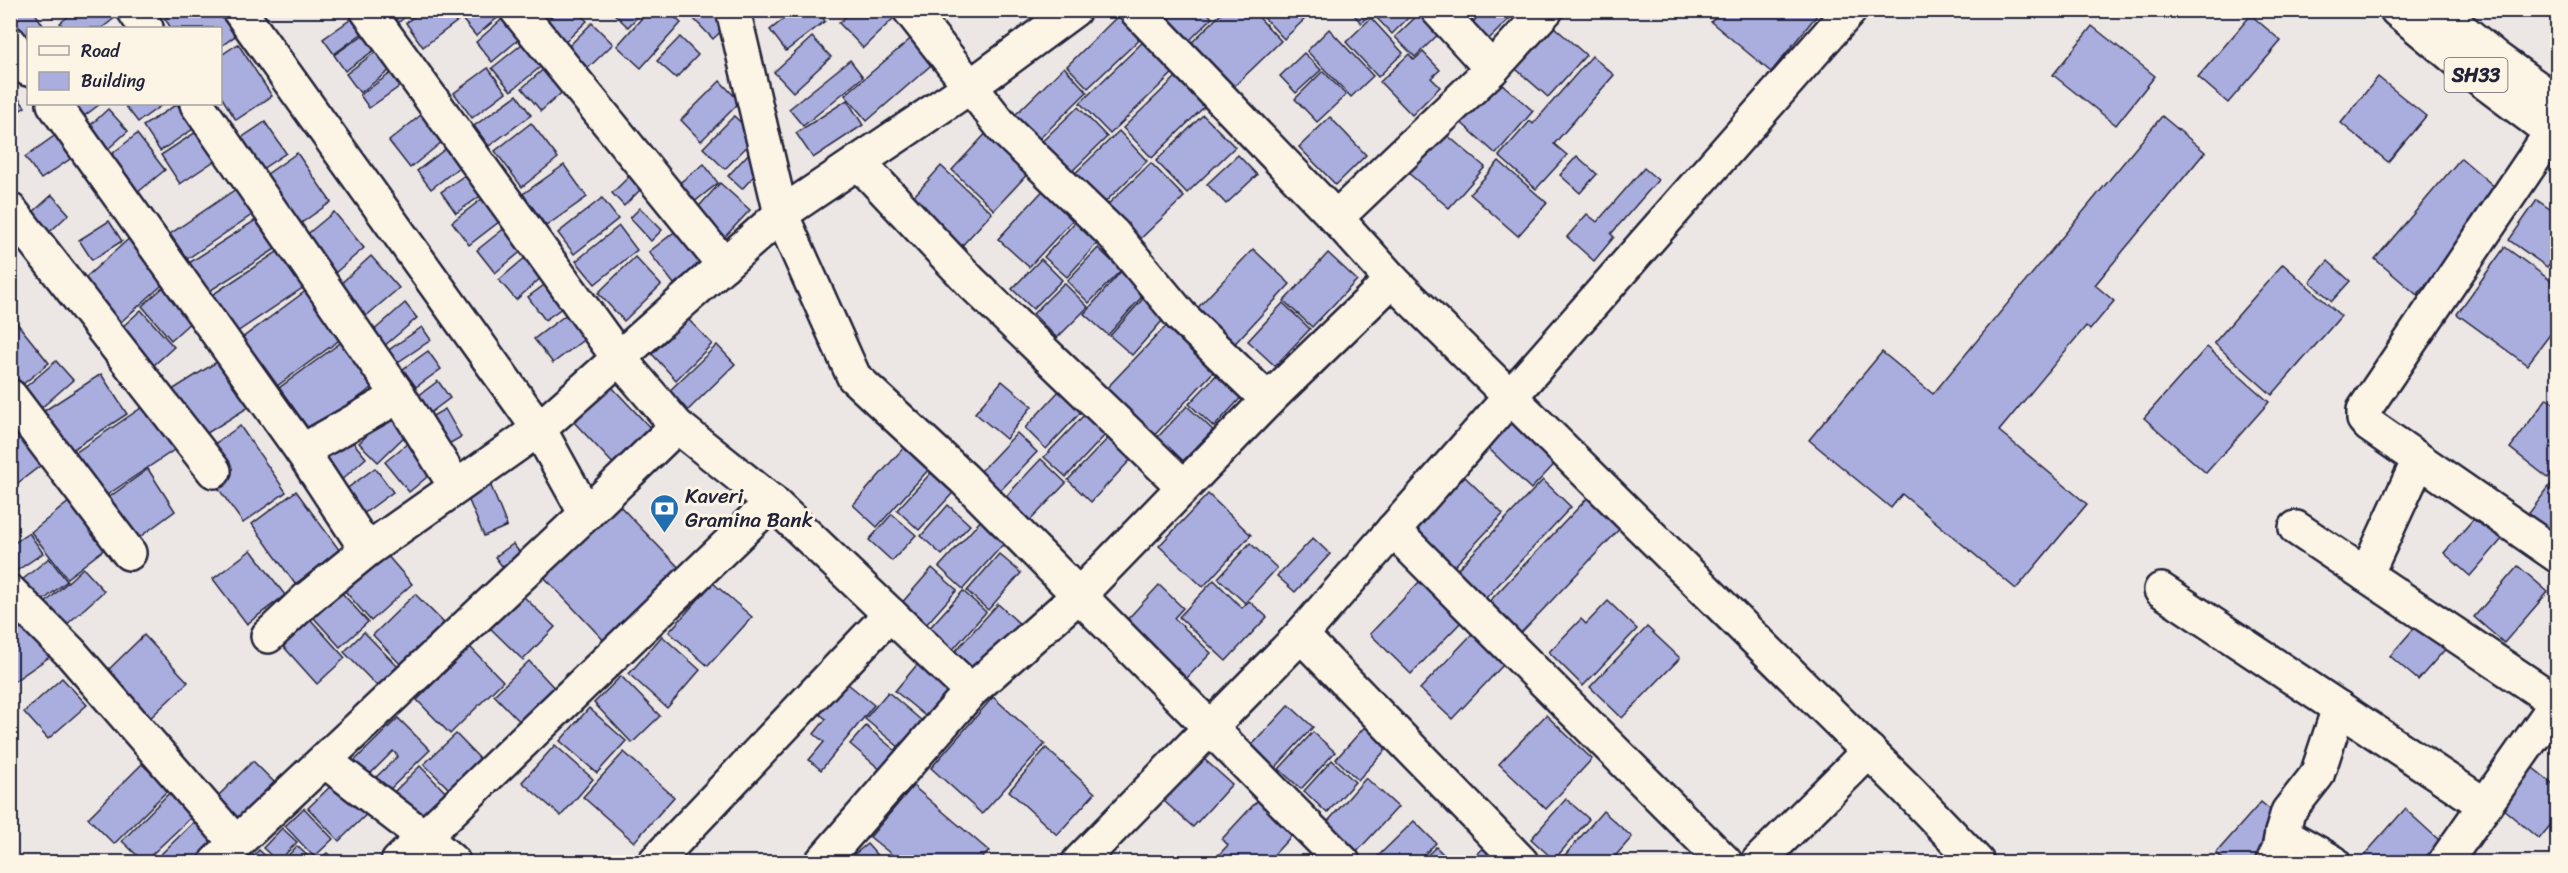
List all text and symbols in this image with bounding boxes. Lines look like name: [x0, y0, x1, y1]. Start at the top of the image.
legend: [27, 27, 222, 105]
text: Road: [81, 35, 121, 67]
road number: SH33: [2444, 58, 2508, 92]
text: Building: [81, 65, 145, 97]
place label: Kaveri Gramina Bank: [685, 477, 813, 539]
bank icon: Kaveri Gramina Bank: [648, 492, 680, 534]

